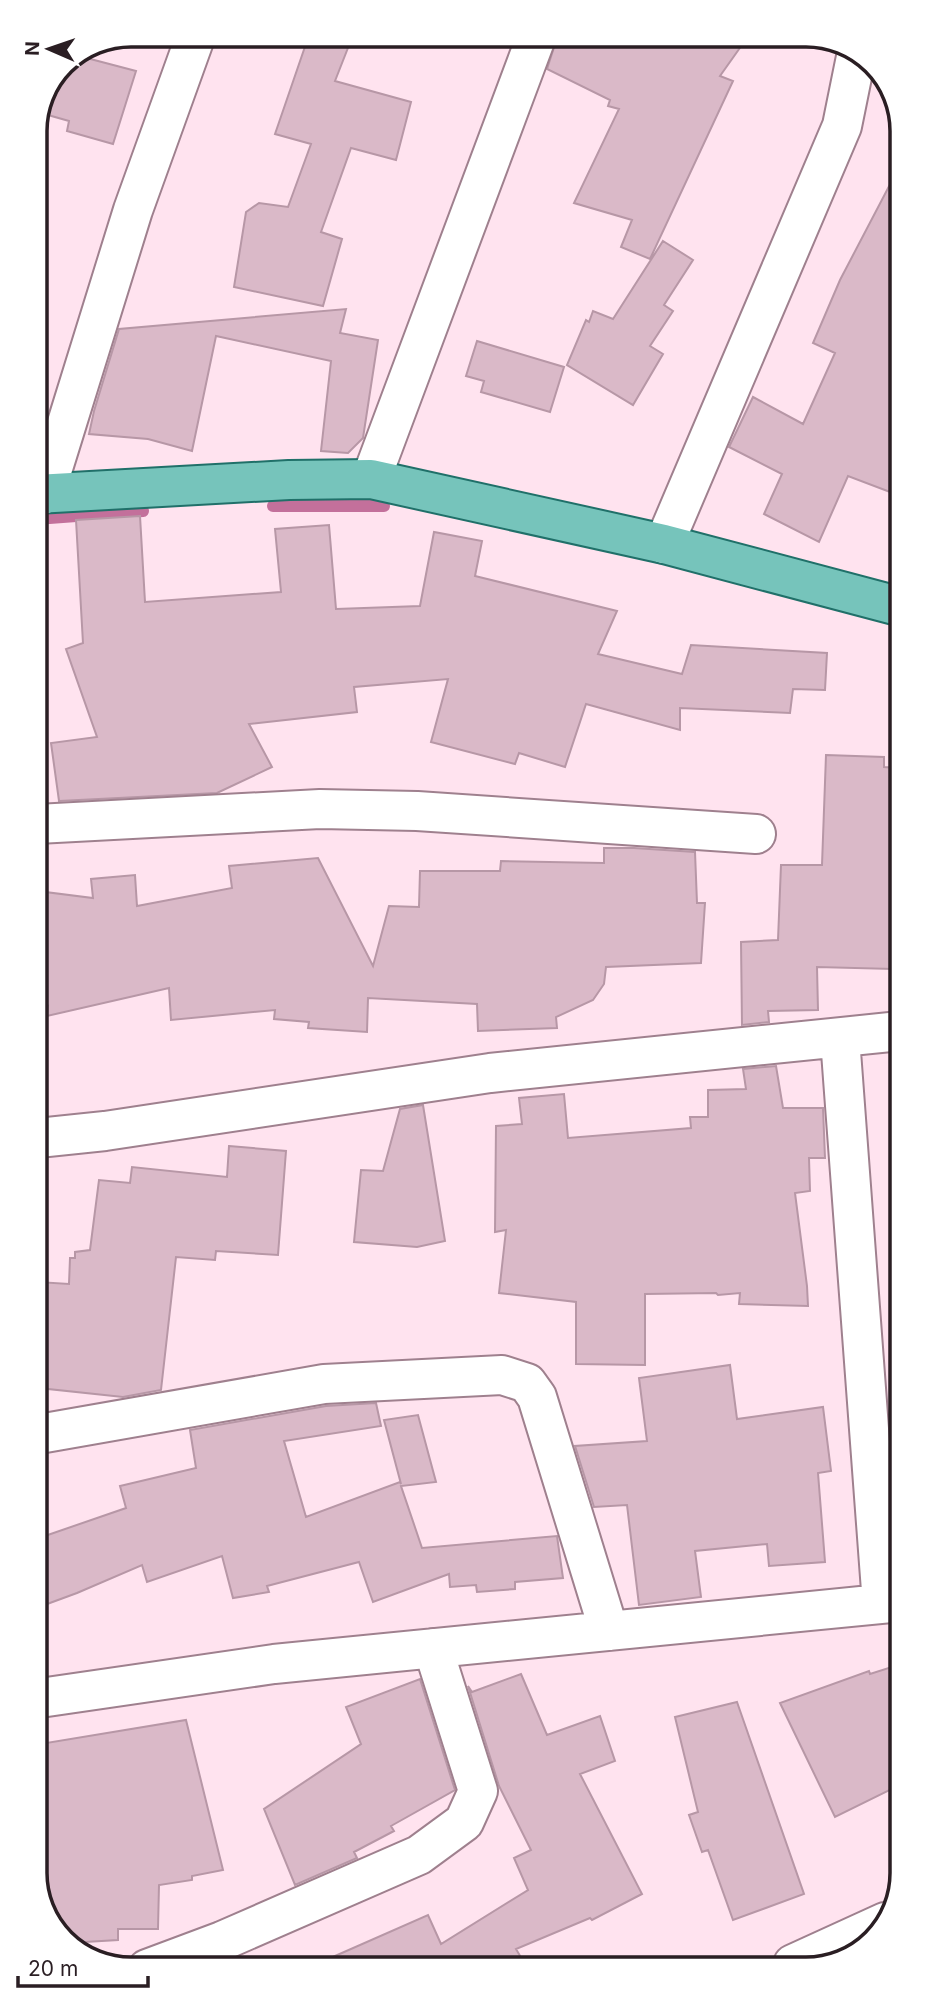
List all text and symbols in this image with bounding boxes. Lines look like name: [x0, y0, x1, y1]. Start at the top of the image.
north arrow: [14, 14, 84, 84]
text: N: [21, 41, 44, 56]
scale bar: [18, 1944, 147, 1988]
text: 20 m: [28, 1956, 78, 1981]

